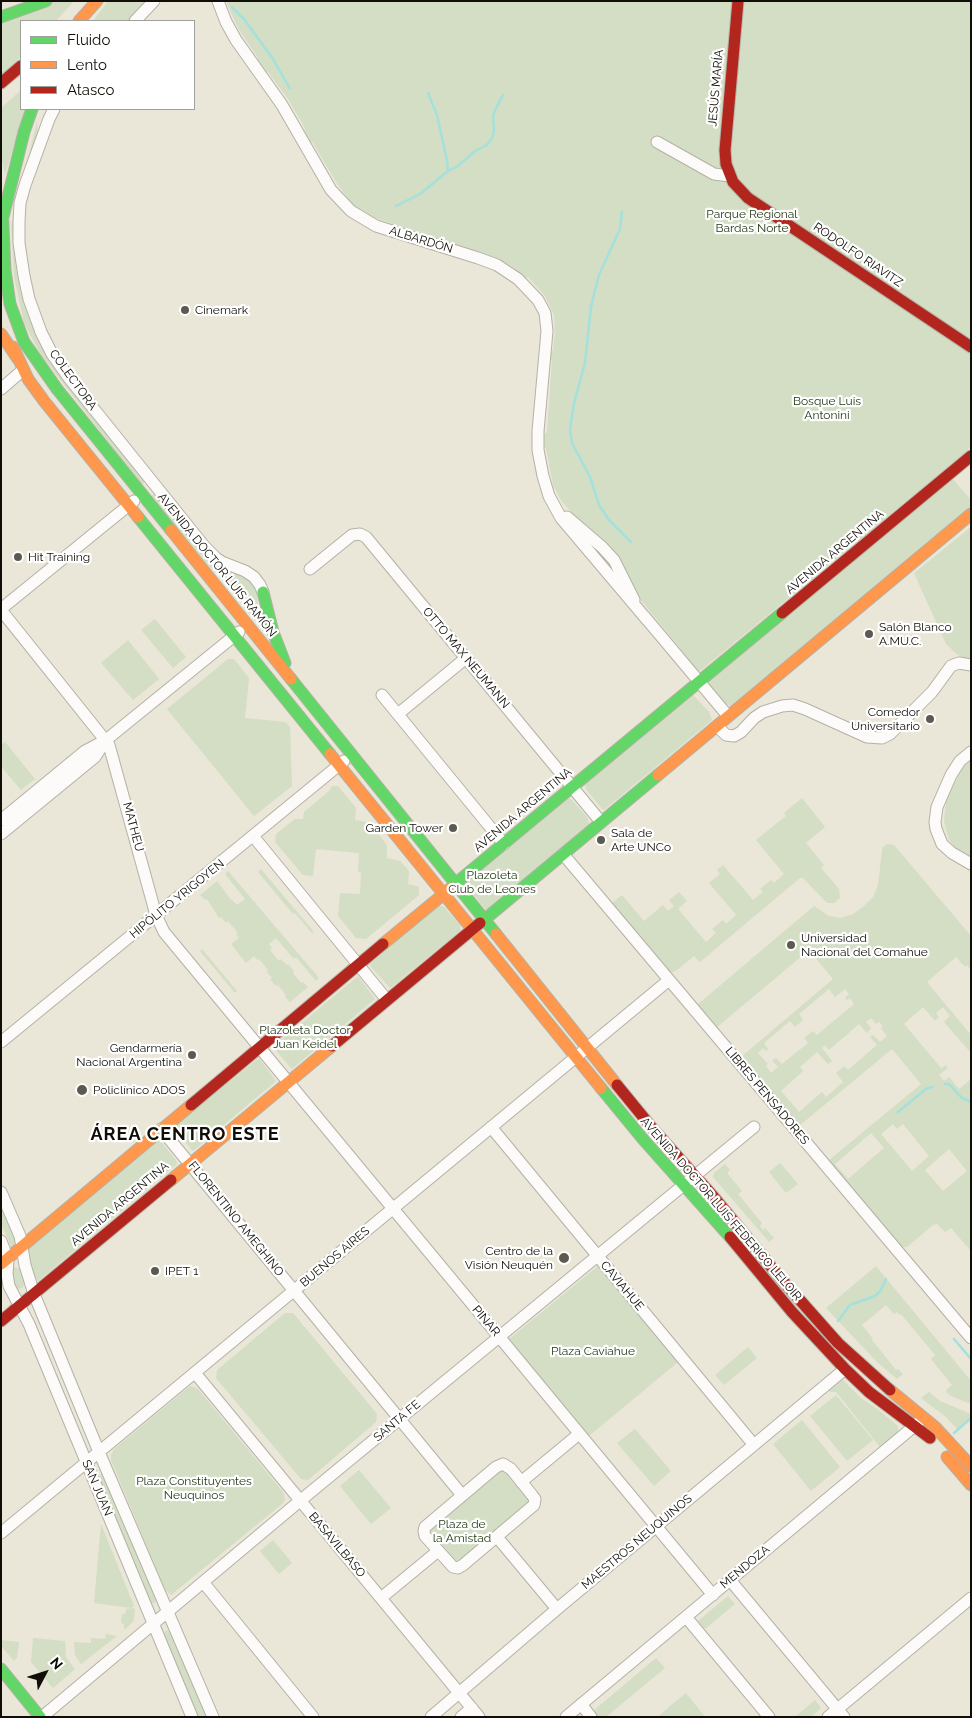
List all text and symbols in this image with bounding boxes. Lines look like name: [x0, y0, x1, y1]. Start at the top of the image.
legend: [20, 20, 195, 110]
text: Fluido: [67, 31, 110, 49]
street label: JESÚS MARÍA: [705, 49, 727, 127]
text: Lento: [67, 56, 107, 74]
text: Atasco: [67, 81, 114, 99]
park label: Parque Regional Bardas Norte: [706, 207, 798, 235]
street label: RODOLFO RIAVITZ: [811, 220, 905, 290]
street label: ALBARDÓN: [387, 224, 455, 256]
place label: Cinemark: [195, 303, 248, 317]
marker: Cinemark: [179, 304, 191, 316]
street label: COLECTORA: [46, 347, 100, 413]
park label: Bosque Luis Antonini: [793, 394, 861, 422]
street label: AVENIDA DOCTOR LUIS RAMÓN: [154, 490, 280, 640]
street label: AVENIDA ARGENTINA: [783, 507, 887, 597]
place label: Hit Training: [28, 550, 90, 564]
marker: Hit Training: [12, 551, 24, 563]
street label: OTTO MAX NEUMANN: [420, 605, 512, 711]
place label: Salón Blanco A.MU.C.: [879, 620, 952, 648]
marker: Salón Blanco A.MU.C.: [863, 628, 875, 640]
place label: Comedor Universitario: [851, 705, 920, 733]
marker: Comedor Universitario: [924, 713, 936, 725]
street label: AVENIDA ARGENTINA: [471, 765, 575, 855]
street label: MATHEU: [120, 801, 146, 853]
place label: Garden Tower: [366, 821, 443, 835]
marker: Garden Tower: [447, 822, 459, 834]
place label: Sala de Arte UNCo: [611, 826, 671, 854]
marker: Sala de Arte UNCo: [595, 834, 607, 846]
street label: HIPÓLITO YRIGOYEN: [127, 856, 227, 942]
park label: Plazoleta Club de Leones: [448, 868, 536, 896]
place label: Universidad Nacional del Comahue: [801, 931, 928, 959]
marker: Universidad Nacional del Comahue: [785, 939, 797, 951]
park label: Plazoleta Doctor Juan Keidel: [259, 1023, 351, 1051]
place label: Gendarmería Nacional Argentina: [76, 1041, 182, 1069]
street label: LIBRES PENSADORES: [722, 1044, 812, 1148]
marker: Gendarmería Nacional Argentina: [186, 1049, 198, 1061]
marker: Policlínico ADOS: [75, 1083, 89, 1097]
place label: Policlínico ADOS: [93, 1083, 185, 1097]
street label: AVENIDA DOCTOR LUIS FEDERICO LELOIR: [637, 1114, 805, 1304]
district label: ÁREA CENTRO ESTE: [89, 1124, 281, 1146]
street label: AVENIDA ARGENTINA: [68, 1159, 172, 1249]
street label: FLORENTINO AMEGHINO: [185, 1159, 287, 1279]
street label: BUENOS AIRES: [297, 1224, 373, 1290]
place label: Centro de la Visión Neuquén: [465, 1244, 553, 1272]
marker: Centro de la Visión Neuquén: [557, 1251, 571, 1265]
street label: CAVIAHUE: [597, 1258, 647, 1314]
place label: IPET 1: [165, 1264, 198, 1278]
marker: IPET 1: [149, 1265, 161, 1277]
street label: PINAR: [469, 1303, 503, 1339]
park label: Plaza Caviahue: [551, 1344, 635, 1358]
street label: SANTA FE: [371, 1397, 423, 1445]
street label: SAN JUAN: [79, 1458, 115, 1518]
park label: Plaza Constituyentes Neuquinos: [136, 1474, 252, 1502]
street label: MAESTROS NEUQUINOS: [579, 1492, 695, 1592]
street label: BASAVILBASO: [306, 1510, 368, 1580]
park label: Plaza de la Amistad: [433, 1517, 491, 1545]
street label: MENDOZA: [717, 1542, 773, 1592]
north arrow: [20, 1648, 70, 1698]
text: N: [47, 1654, 66, 1673]

